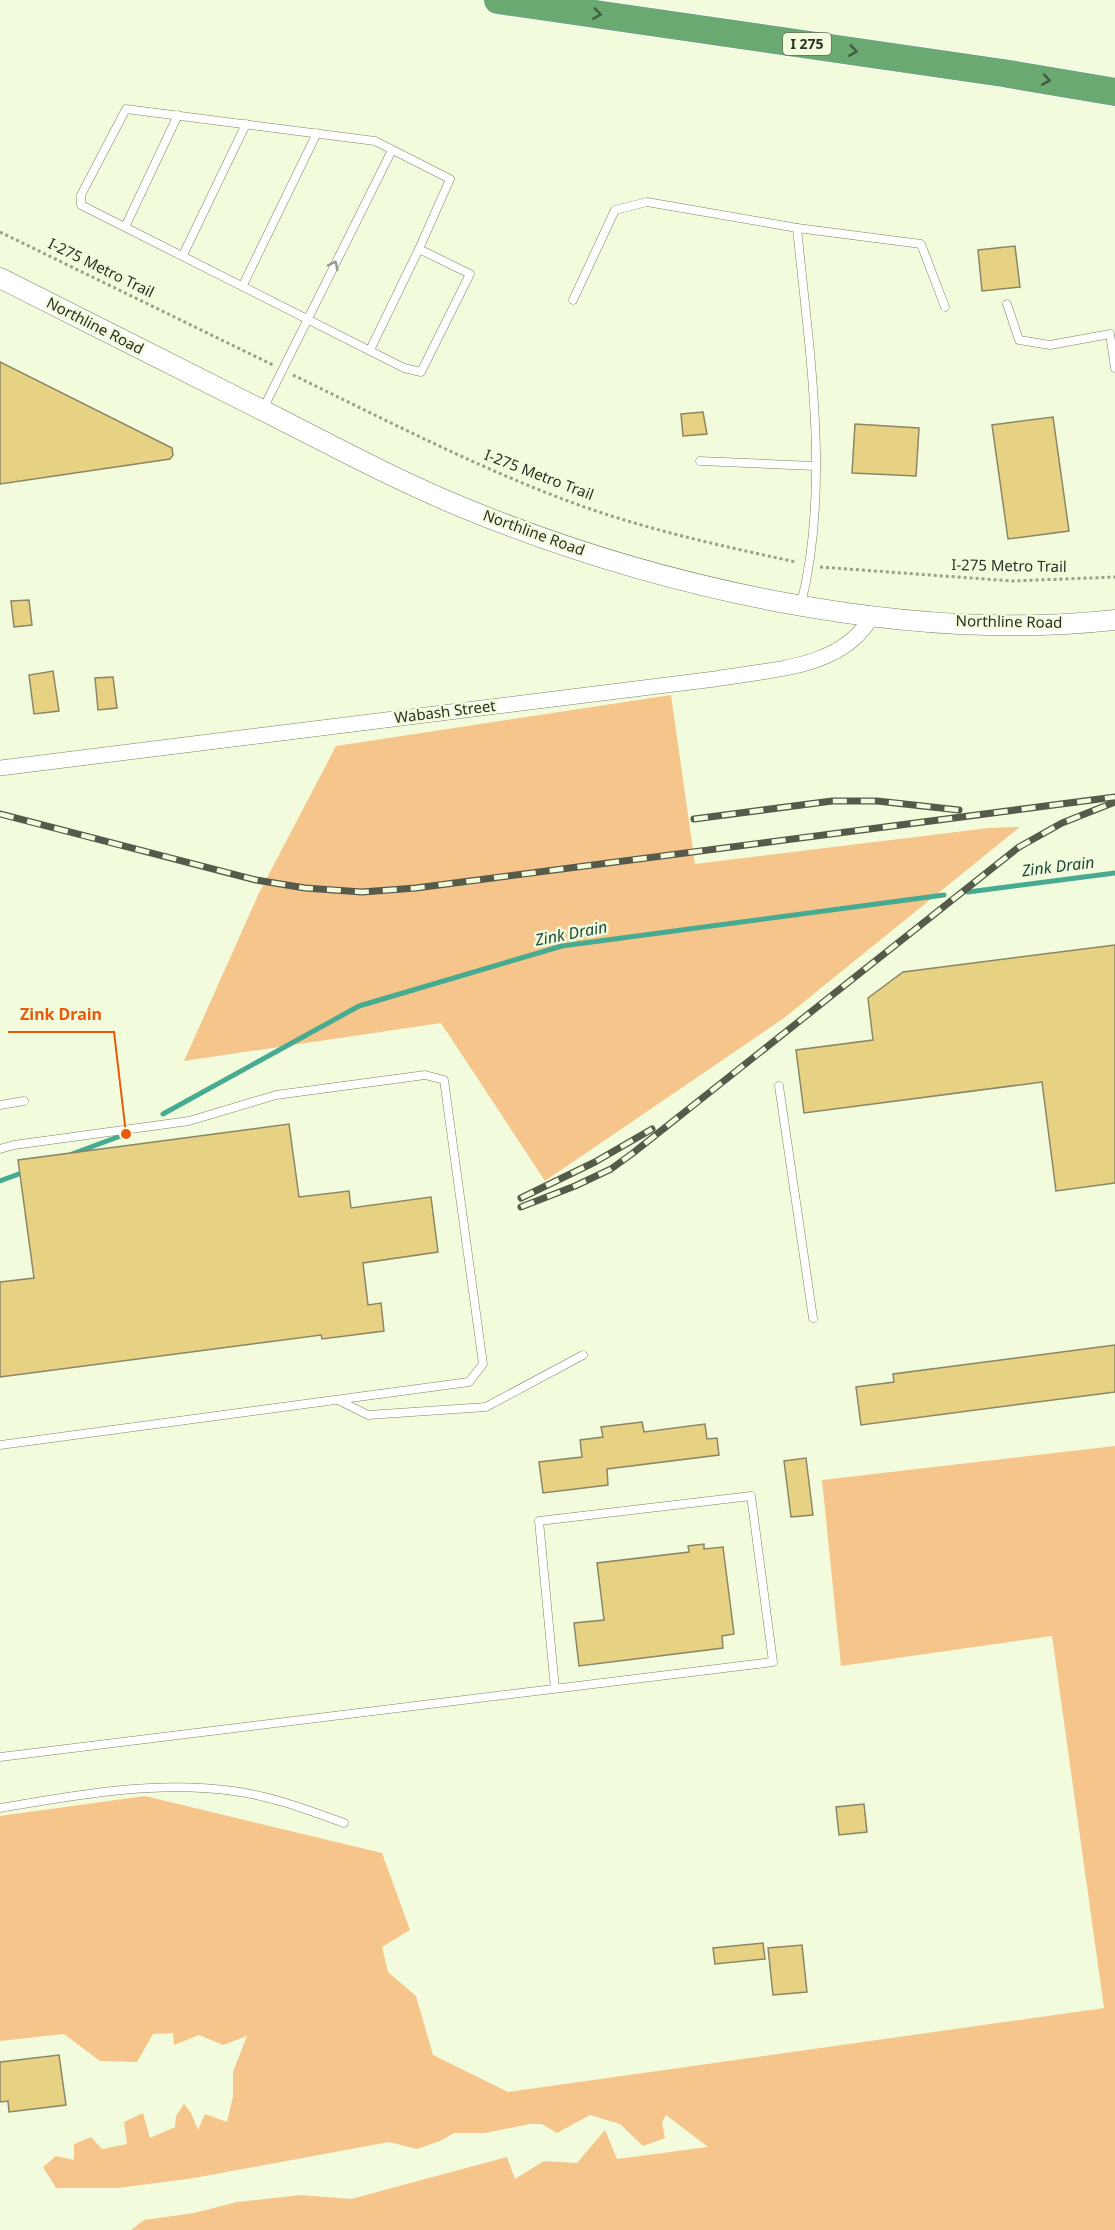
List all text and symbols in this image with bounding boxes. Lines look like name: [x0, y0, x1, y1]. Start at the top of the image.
one-way arrow: [593, 8, 602, 20]
road number: I 275: [783, 33, 831, 55]
one-way arrow: [848, 44, 857, 57]
one-way arrow: [1040, 73, 1050, 86]
street label: I-275 Metro Trail: [45, 233, 158, 301]
one-way arrow: [326, 261, 338, 272]
street label: Northline Road: [43, 292, 148, 358]
street label: I-275 Metro Trail: [482, 444, 597, 504]
street label: Northline Road: [481, 504, 588, 560]
street label: I-275 Metro Trail: [951, 554, 1067, 576]
street label: Northline Road: [955, 610, 1063, 632]
street label: Wabash Street: [393, 695, 497, 727]
water label: Zink Drain: [1019, 851, 1096, 881]
water label: Zink Drain: [532, 915, 609, 951]
callout: Zink Drain: [8, 998, 114, 1032]
text: Zink Drain: [20, 1003, 102, 1025]

